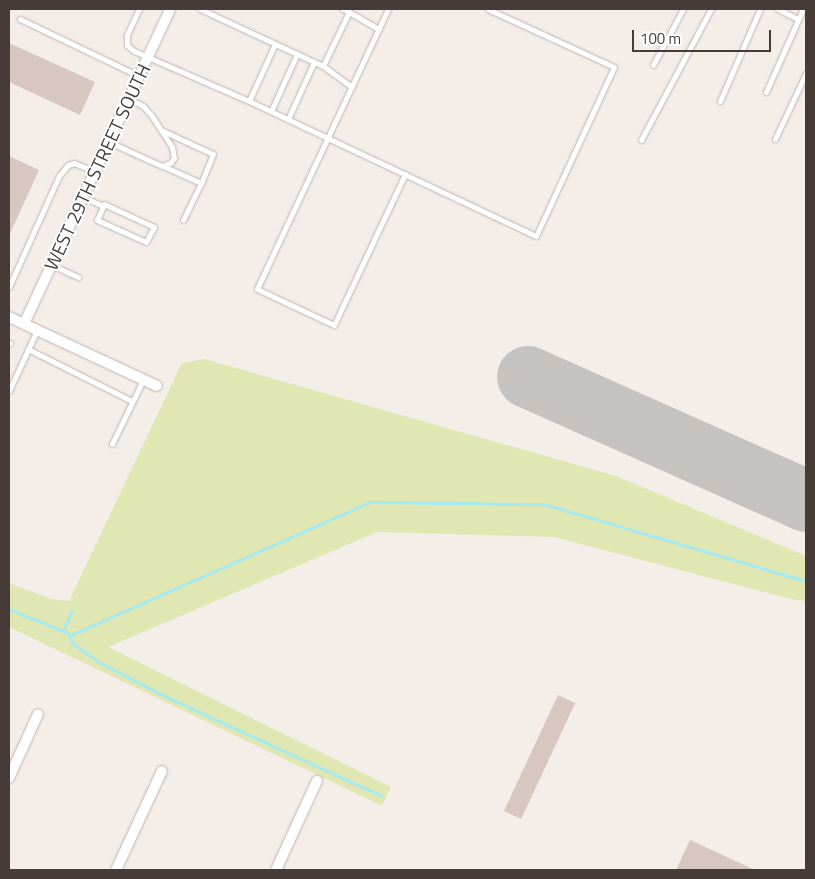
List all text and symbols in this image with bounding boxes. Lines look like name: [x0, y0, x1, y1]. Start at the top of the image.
scale bar: [635, 20, 774, 52]
text: 100 m: [640, 27, 681, 50]
street label: WEST 29TH STREET SOUTH: [39, 60, 155, 274]

